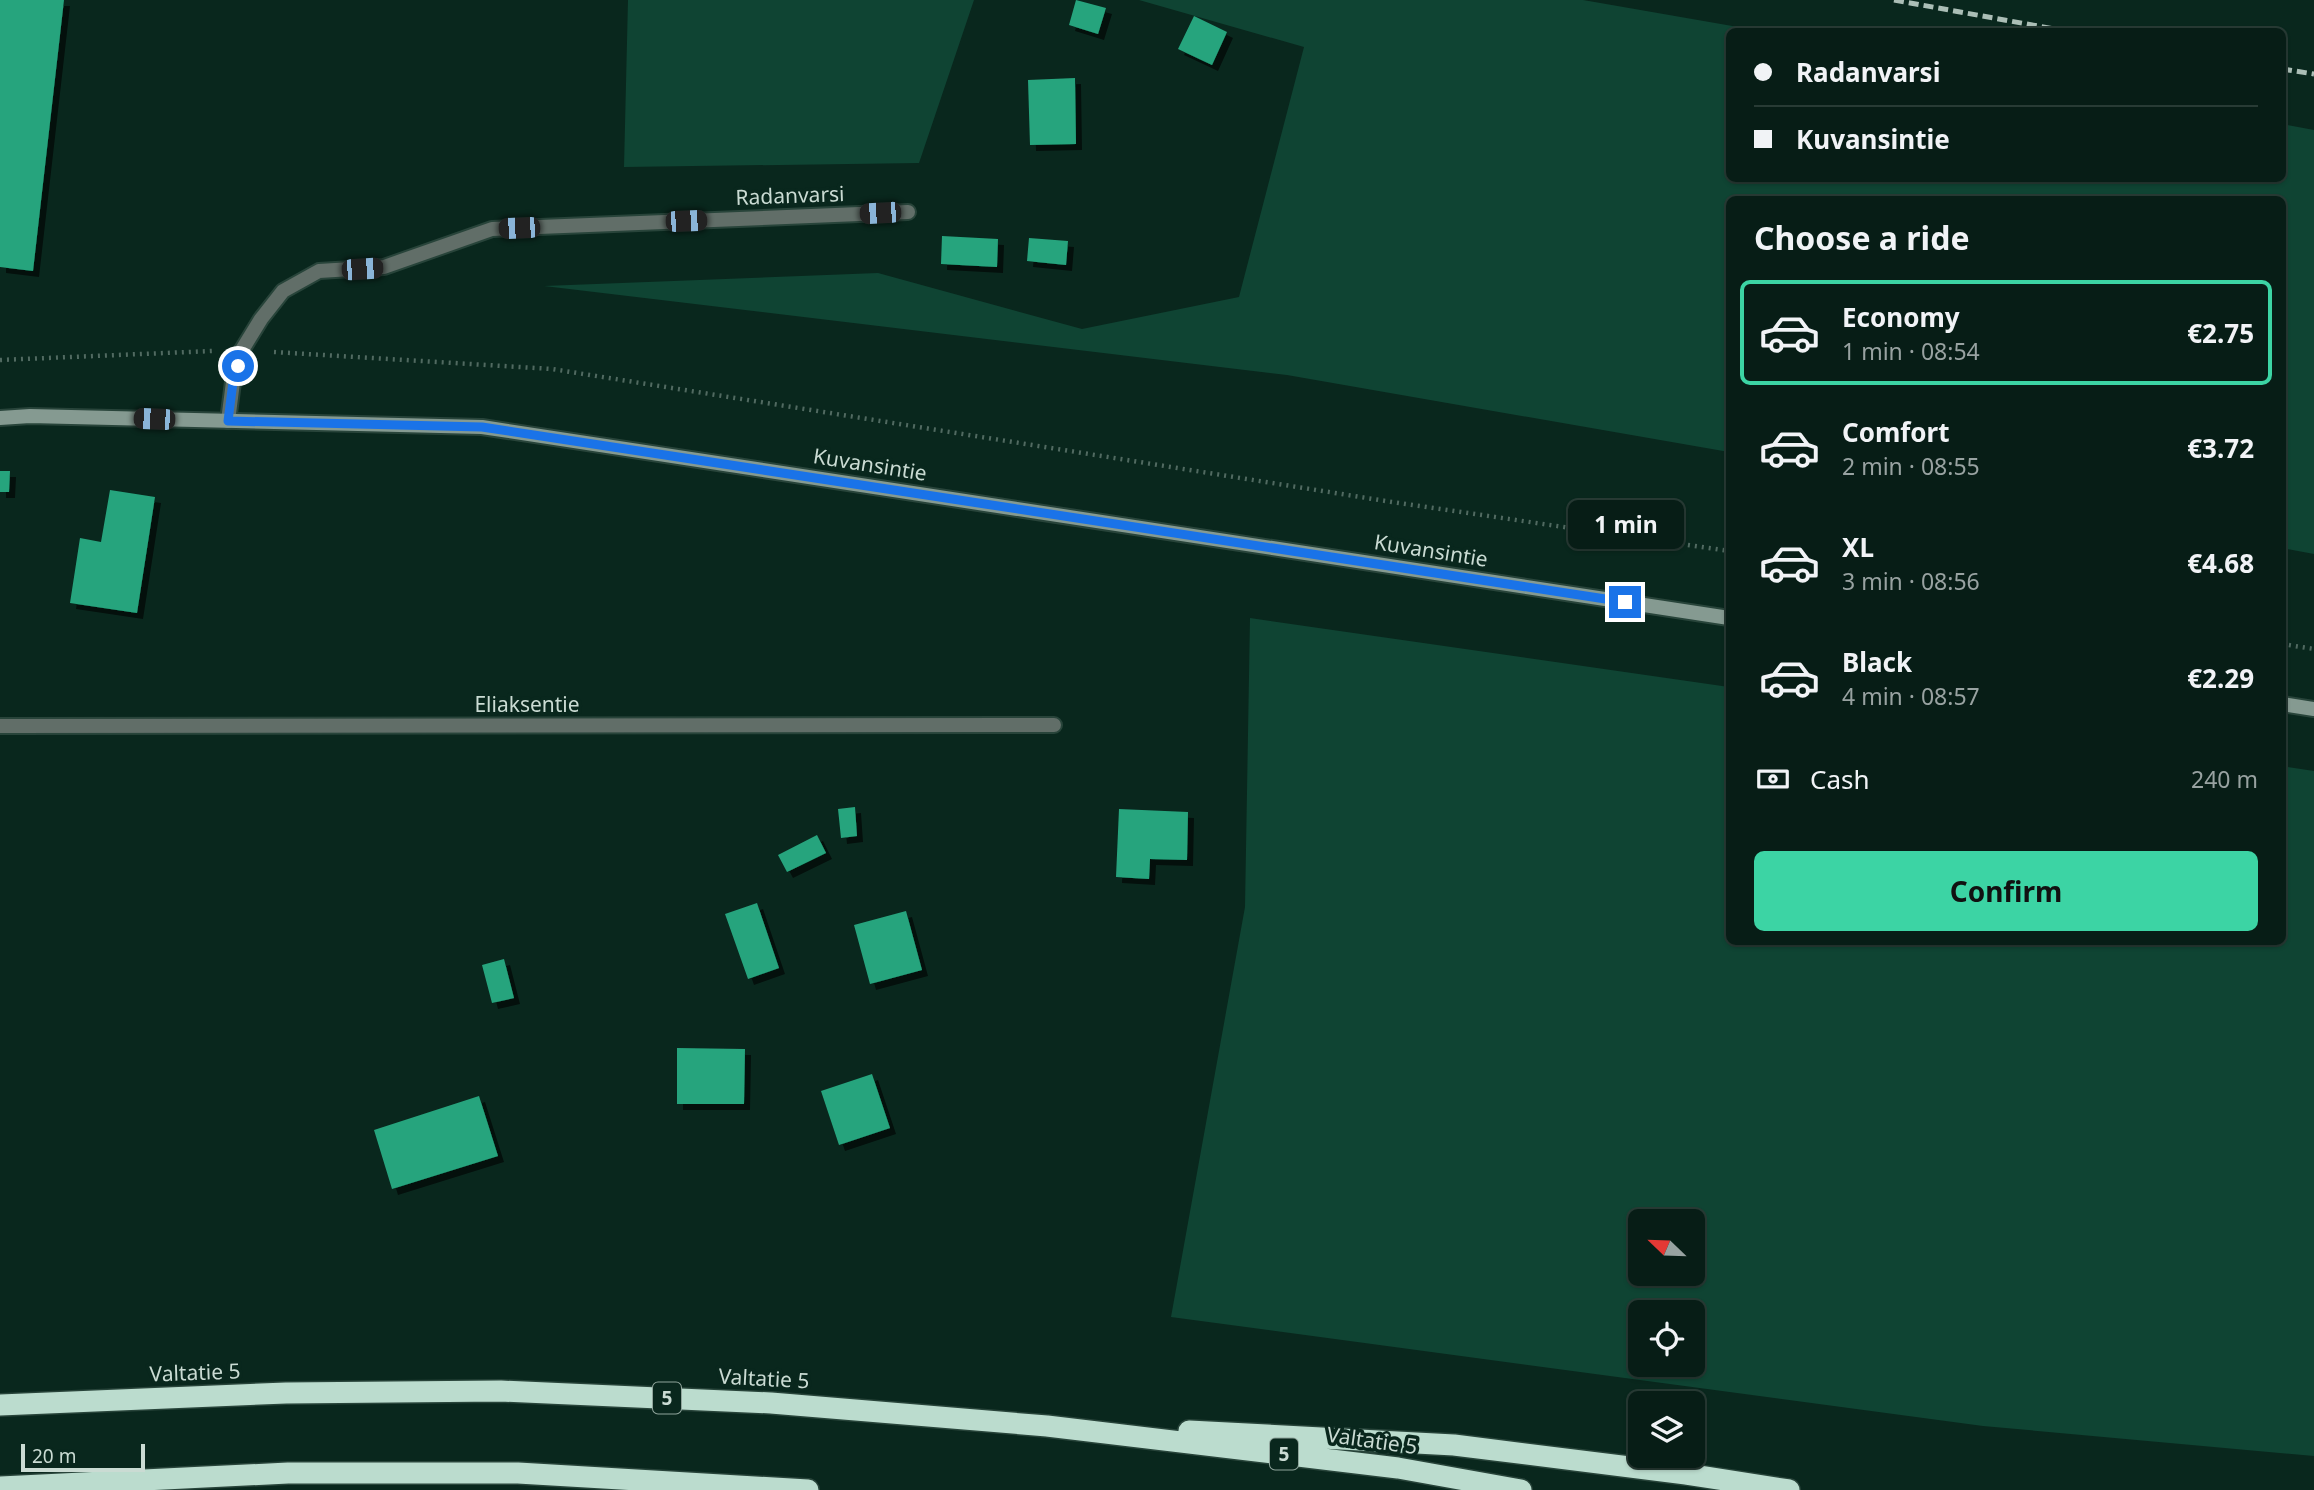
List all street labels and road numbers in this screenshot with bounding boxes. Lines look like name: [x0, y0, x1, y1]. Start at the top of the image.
street label: Radanvarsi: [735, 179, 845, 211]
street label: Kuvansintie: [811, 441, 929, 487]
street label: Kuvansintie: [1372, 527, 1490, 573]
street label: Eliaksentie: [474, 690, 580, 718]
street label: Valtatie 5: [149, 1356, 241, 1388]
street label: Valtatie 5: [718, 1362, 810, 1394]
road number: 5: [653, 1382, 681, 1414]
street label: Valtatie 5: [1325, 1420, 1419, 1460]
road number: 5: [1270, 1438, 1298, 1470]

